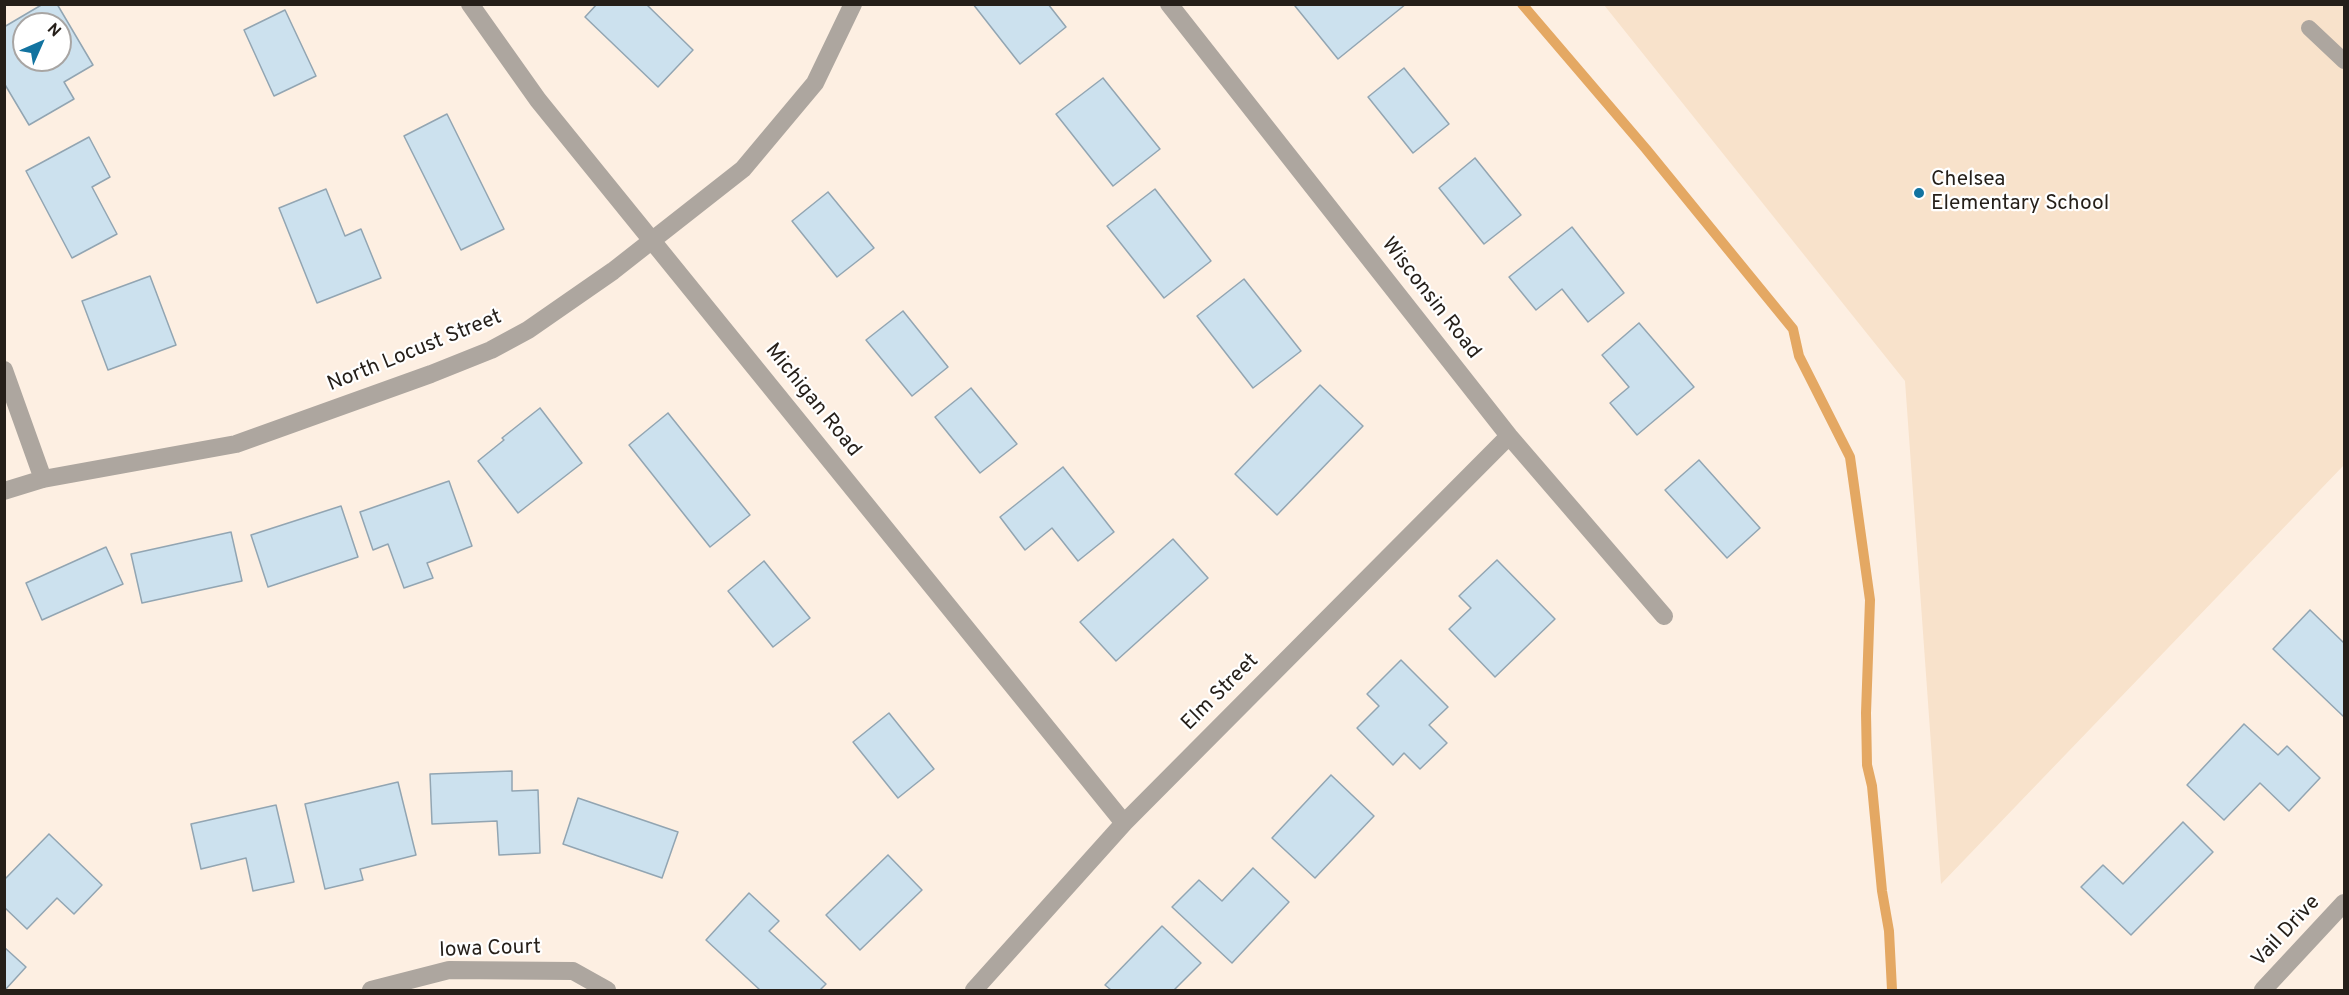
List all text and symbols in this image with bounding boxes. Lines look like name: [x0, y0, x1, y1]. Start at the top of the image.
north arrow: [12, 12, 72, 72]
text: N: [42, 20, 64, 42]
place label: Chelsea Elementary School: [1931, 168, 2109, 218]
marker: Chelsea Elementary School: [1912, 186, 1926, 200]
street label: Wisconsin Road: [1375, 233, 1485, 365]
street label: North Locust Street: [324, 306, 506, 398]
street label: Michigan Road: [759, 339, 865, 463]
street label: Elm Street: [1177, 649, 1265, 737]
street label: Vail Drive: [2248, 891, 2326, 973]
street label: Iowa Court: [439, 936, 541, 964]

